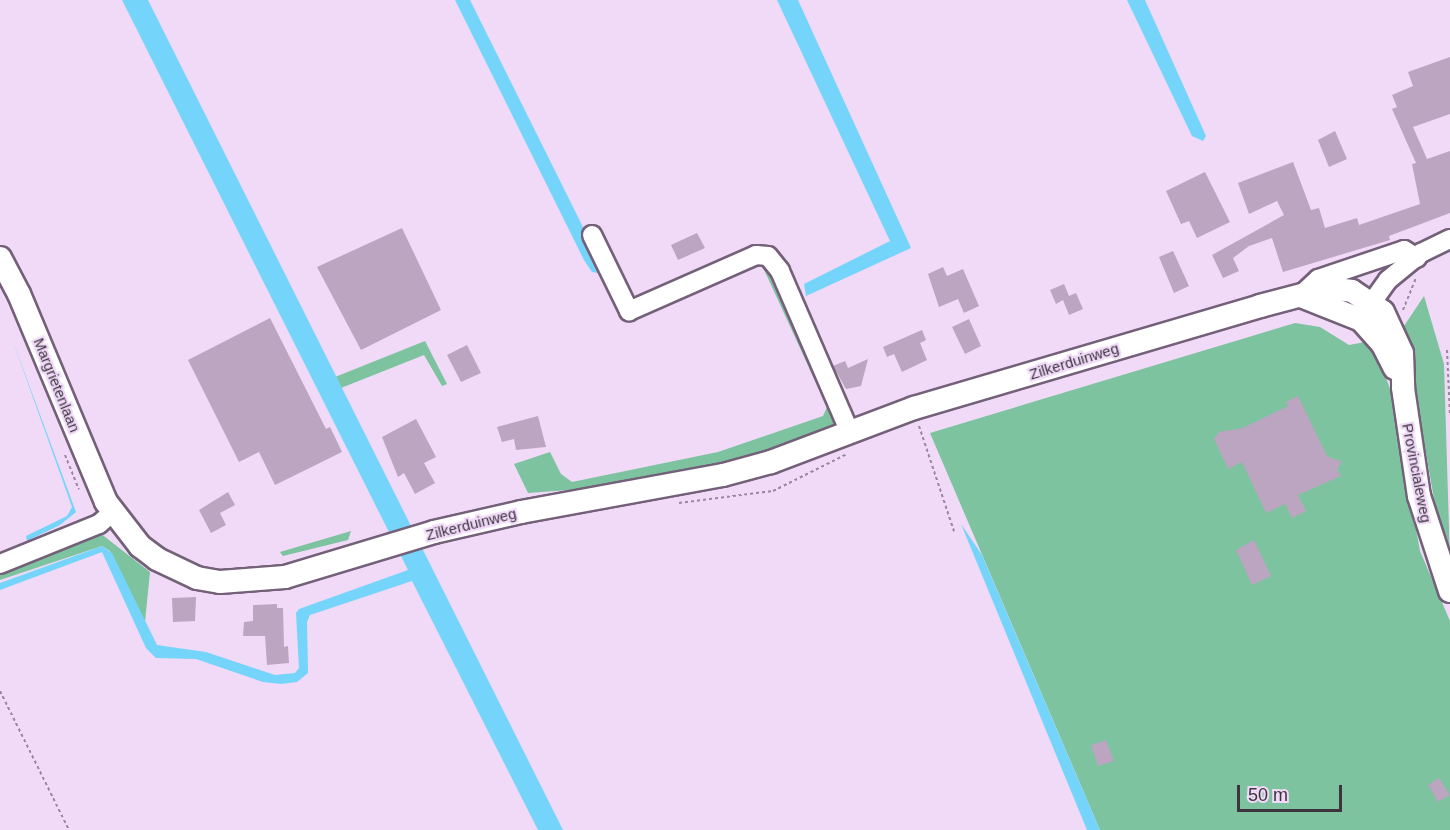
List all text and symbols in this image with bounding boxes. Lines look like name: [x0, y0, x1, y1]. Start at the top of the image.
street label: Margrietenlaan: [30, 335, 84, 435]
street label: Zilkerduinweg: [1027, 339, 1121, 383]
street label: Provincialeweg: [1399, 422, 1435, 524]
street label: Zilkerduinweg: [424, 504, 518, 544]
scale bar: [1240, 773, 1345, 811]
text: 50 m: [1248, 785, 1288, 805]

